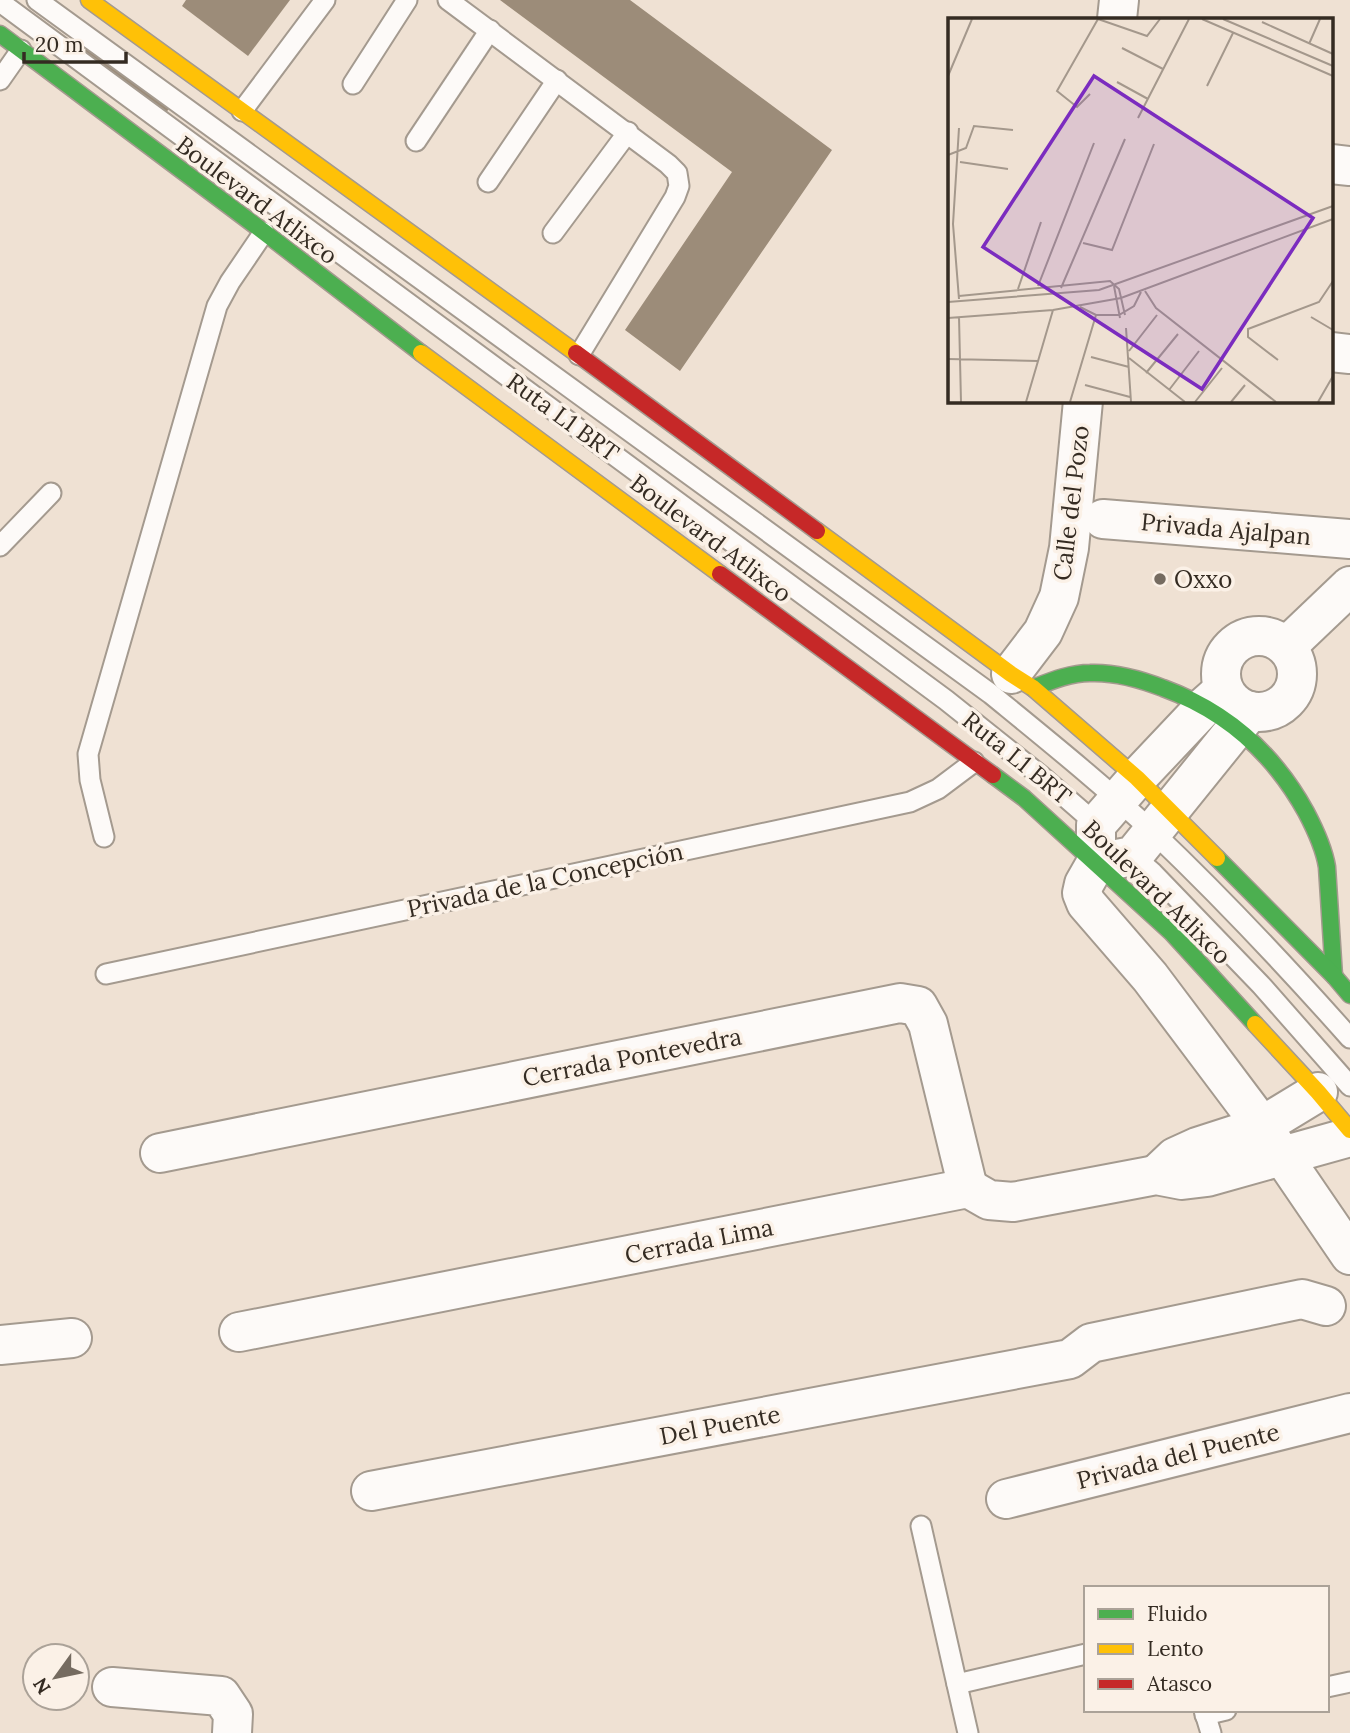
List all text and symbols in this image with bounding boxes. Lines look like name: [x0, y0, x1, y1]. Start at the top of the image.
inset map: [948, 18, 1332, 402]
scale bar: [24, 21, 126, 65]
text: 20 m: [35, 31, 84, 58]
street label: Boulevard Atlixco: [170, 129, 344, 271]
street label: Ruta L1 BRT: [501, 366, 625, 468]
street label: Calle del Pozo: [1046, 424, 1096, 582]
street label: Boulevard Atlixco: [624, 467, 798, 609]
street label: Privada Ajalpan: [1140, 506, 1312, 552]
place label: Oxxo: [1174, 564, 1232, 595]
marker: Oxxo: [1152, 571, 1168, 587]
street label: Ruta L1 BRT: [956, 705, 1078, 811]
street label: Boulevard Atlixco: [1076, 813, 1238, 971]
street label: Privada de la Concepción: [404, 836, 686, 924]
street label: Cerrada Pontevedra: [520, 1021, 744, 1093]
street label: Cerrada Lima: [622, 1211, 776, 1271]
street label: Del Puente: [657, 1398, 783, 1452]
street label: Privada del Puente: [1073, 1416, 1283, 1496]
legend: [1084, 1586, 1329, 1712]
text: Fluido: [1147, 1600, 1208, 1627]
text: Lento: [1147, 1635, 1204, 1662]
north arrow: [21, 1642, 91, 1712]
text: Atasco: [1146, 1670, 1212, 1697]
text: N: [28, 1673, 56, 1699]

